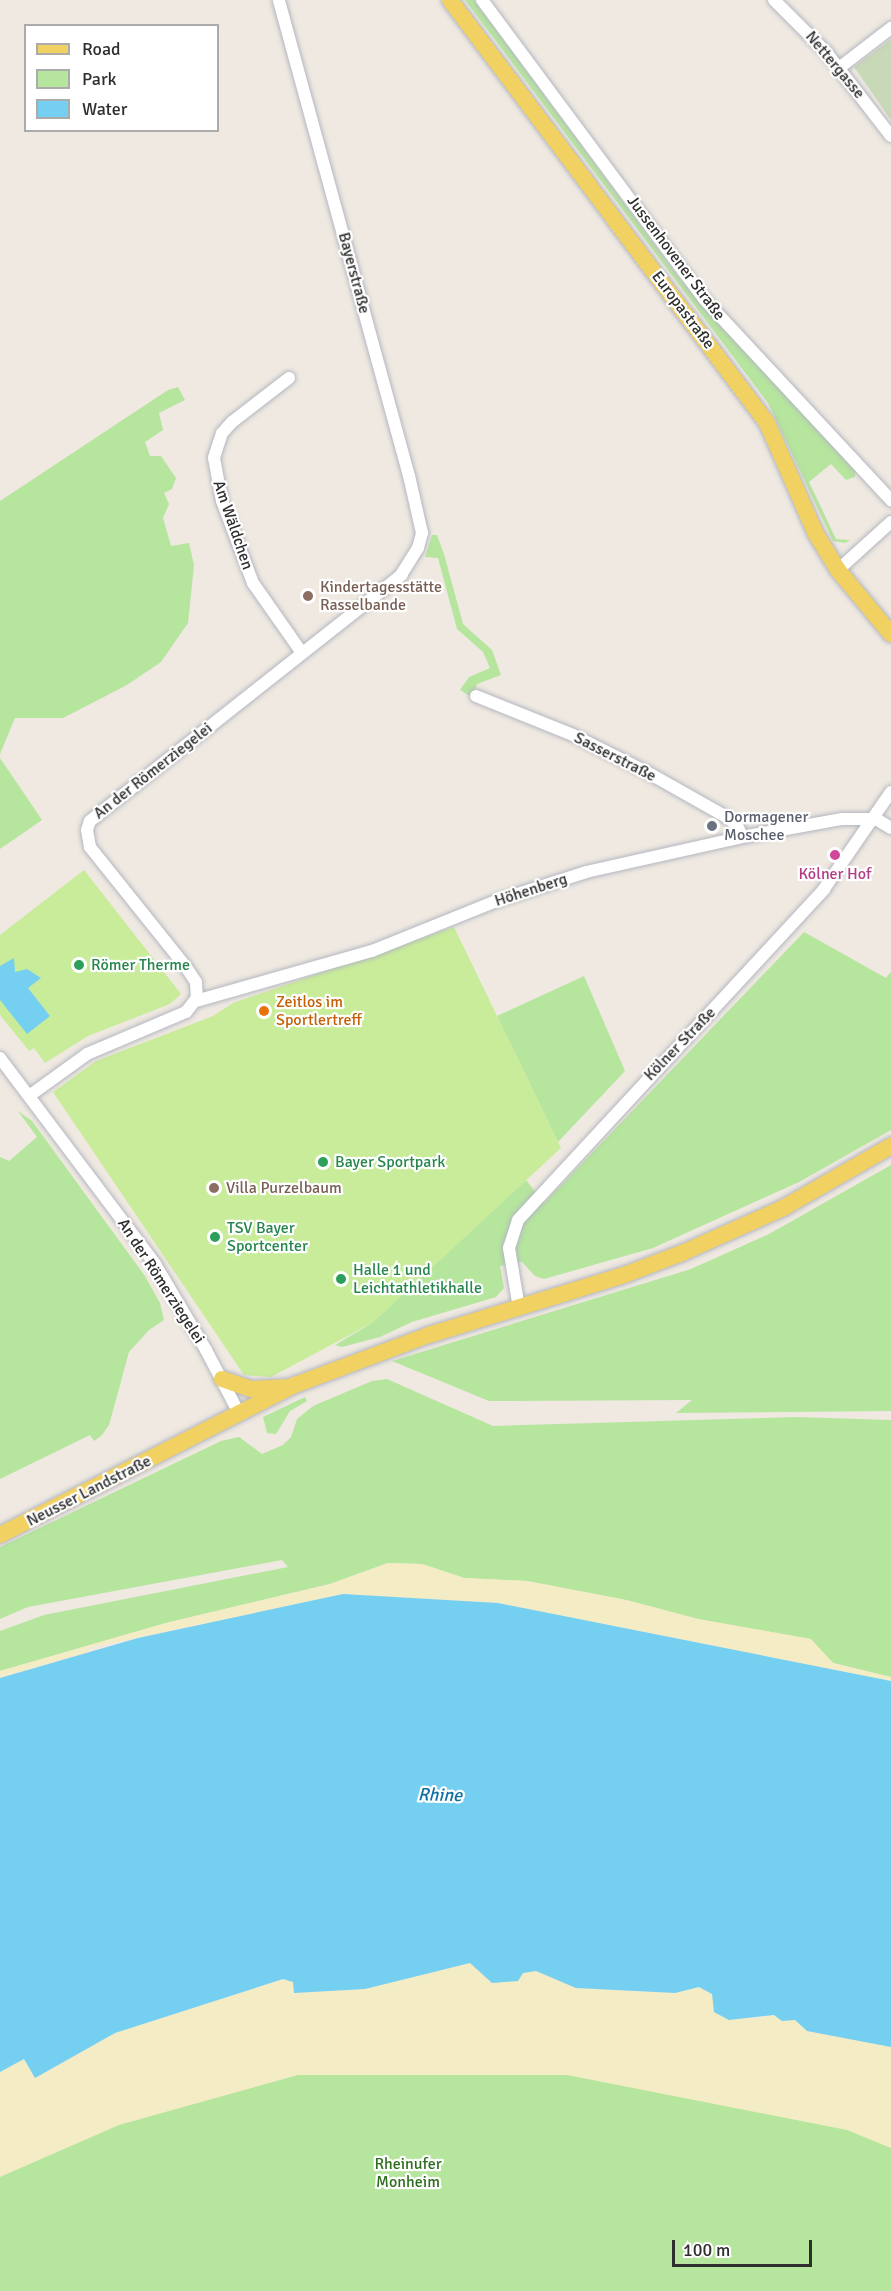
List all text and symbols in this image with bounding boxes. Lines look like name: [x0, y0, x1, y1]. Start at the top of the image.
legend: [24, 24, 219, 132]
street label: Nettergasse: [801, 27, 869, 103]
text: Road: [82, 38, 121, 60]
text: Park: [82, 68, 117, 90]
text: Water: [82, 98, 127, 120]
street label: Jussenhovener Straße: [623, 192, 729, 324]
street label: Bayerstraße: [334, 230, 374, 316]
street label: Europastraße: [647, 267, 719, 353]
street label: Am Wäldchen: [209, 478, 257, 572]
place label: Kindertagesstätte Rasselbande: [320, 577, 442, 615]
marker: Kindertagesstätte Rasselbande: [301, 589, 315, 603]
street label: An der Römerziegelei: [90, 719, 216, 823]
street label: Sasserstraße: [571, 728, 659, 786]
place label: Dormagener Moschee: [724, 807, 808, 845]
marker: Dormagener Moschee: [705, 819, 719, 833]
marker: Kölner Hof: [828, 848, 842, 862]
place label: Kölner Hof: [799, 864, 871, 884]
street label: Höhenberg: [492, 869, 570, 911]
place label: Römer Therme: [91, 955, 190, 975]
marker: Römer Therme: [72, 958, 86, 972]
place label: Zeitlos im Sportlertreff: [276, 992, 362, 1030]
street label: Kölner Straße: [640, 1003, 720, 1085]
marker: Zeitlos im Sportlertreff: [257, 1004, 271, 1018]
place label: Bayer Sportpark: [335, 1152, 445, 1172]
marker: Bayer Sportpark: [316, 1155, 330, 1169]
place label: Villa Purzelbaum: [226, 1178, 342, 1198]
marker: Villa Purzelbaum: [207, 1181, 221, 1195]
street label: An der Römerziegelei: [113, 1215, 209, 1347]
place label: TSV Bayer Sportcenter: [227, 1218, 308, 1256]
marker: TSV Bayer Sportcenter: [208, 1230, 222, 1244]
place label: Halle 1 und Leichtathletikhalle: [353, 1260, 482, 1298]
marker: Halle 1 und Leichtathletikhalle: [334, 1272, 348, 1286]
street label: Neusser Landstraße: [24, 1451, 154, 1531]
water label: Rhine: [418, 1784, 462, 1806]
park label: Rheinufer Monheim: [374, 2154, 442, 2192]
scale bar: [675, 2228, 814, 2266]
text: 100 m: [683, 2239, 730, 2261]

